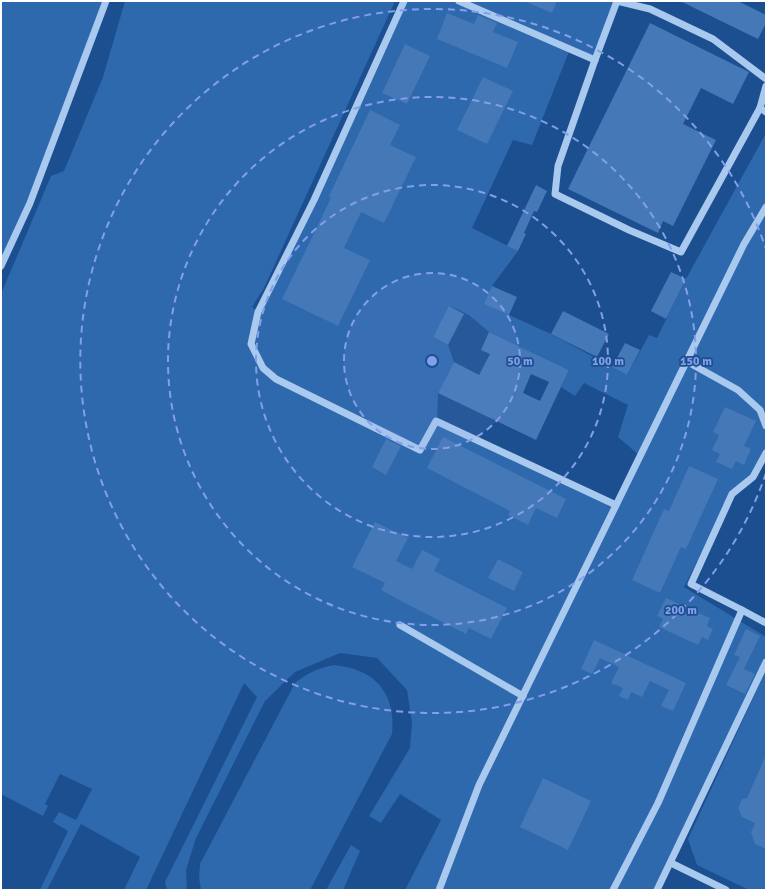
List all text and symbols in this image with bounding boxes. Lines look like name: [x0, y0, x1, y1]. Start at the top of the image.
centre of rings: [425, 354, 439, 368]
text: 50 m: [507, 354, 533, 369]
text: 100 m: [592, 354, 624, 369]
text: 150 m: [680, 354, 712, 369]
text: 200 m: [665, 603, 697, 618]

